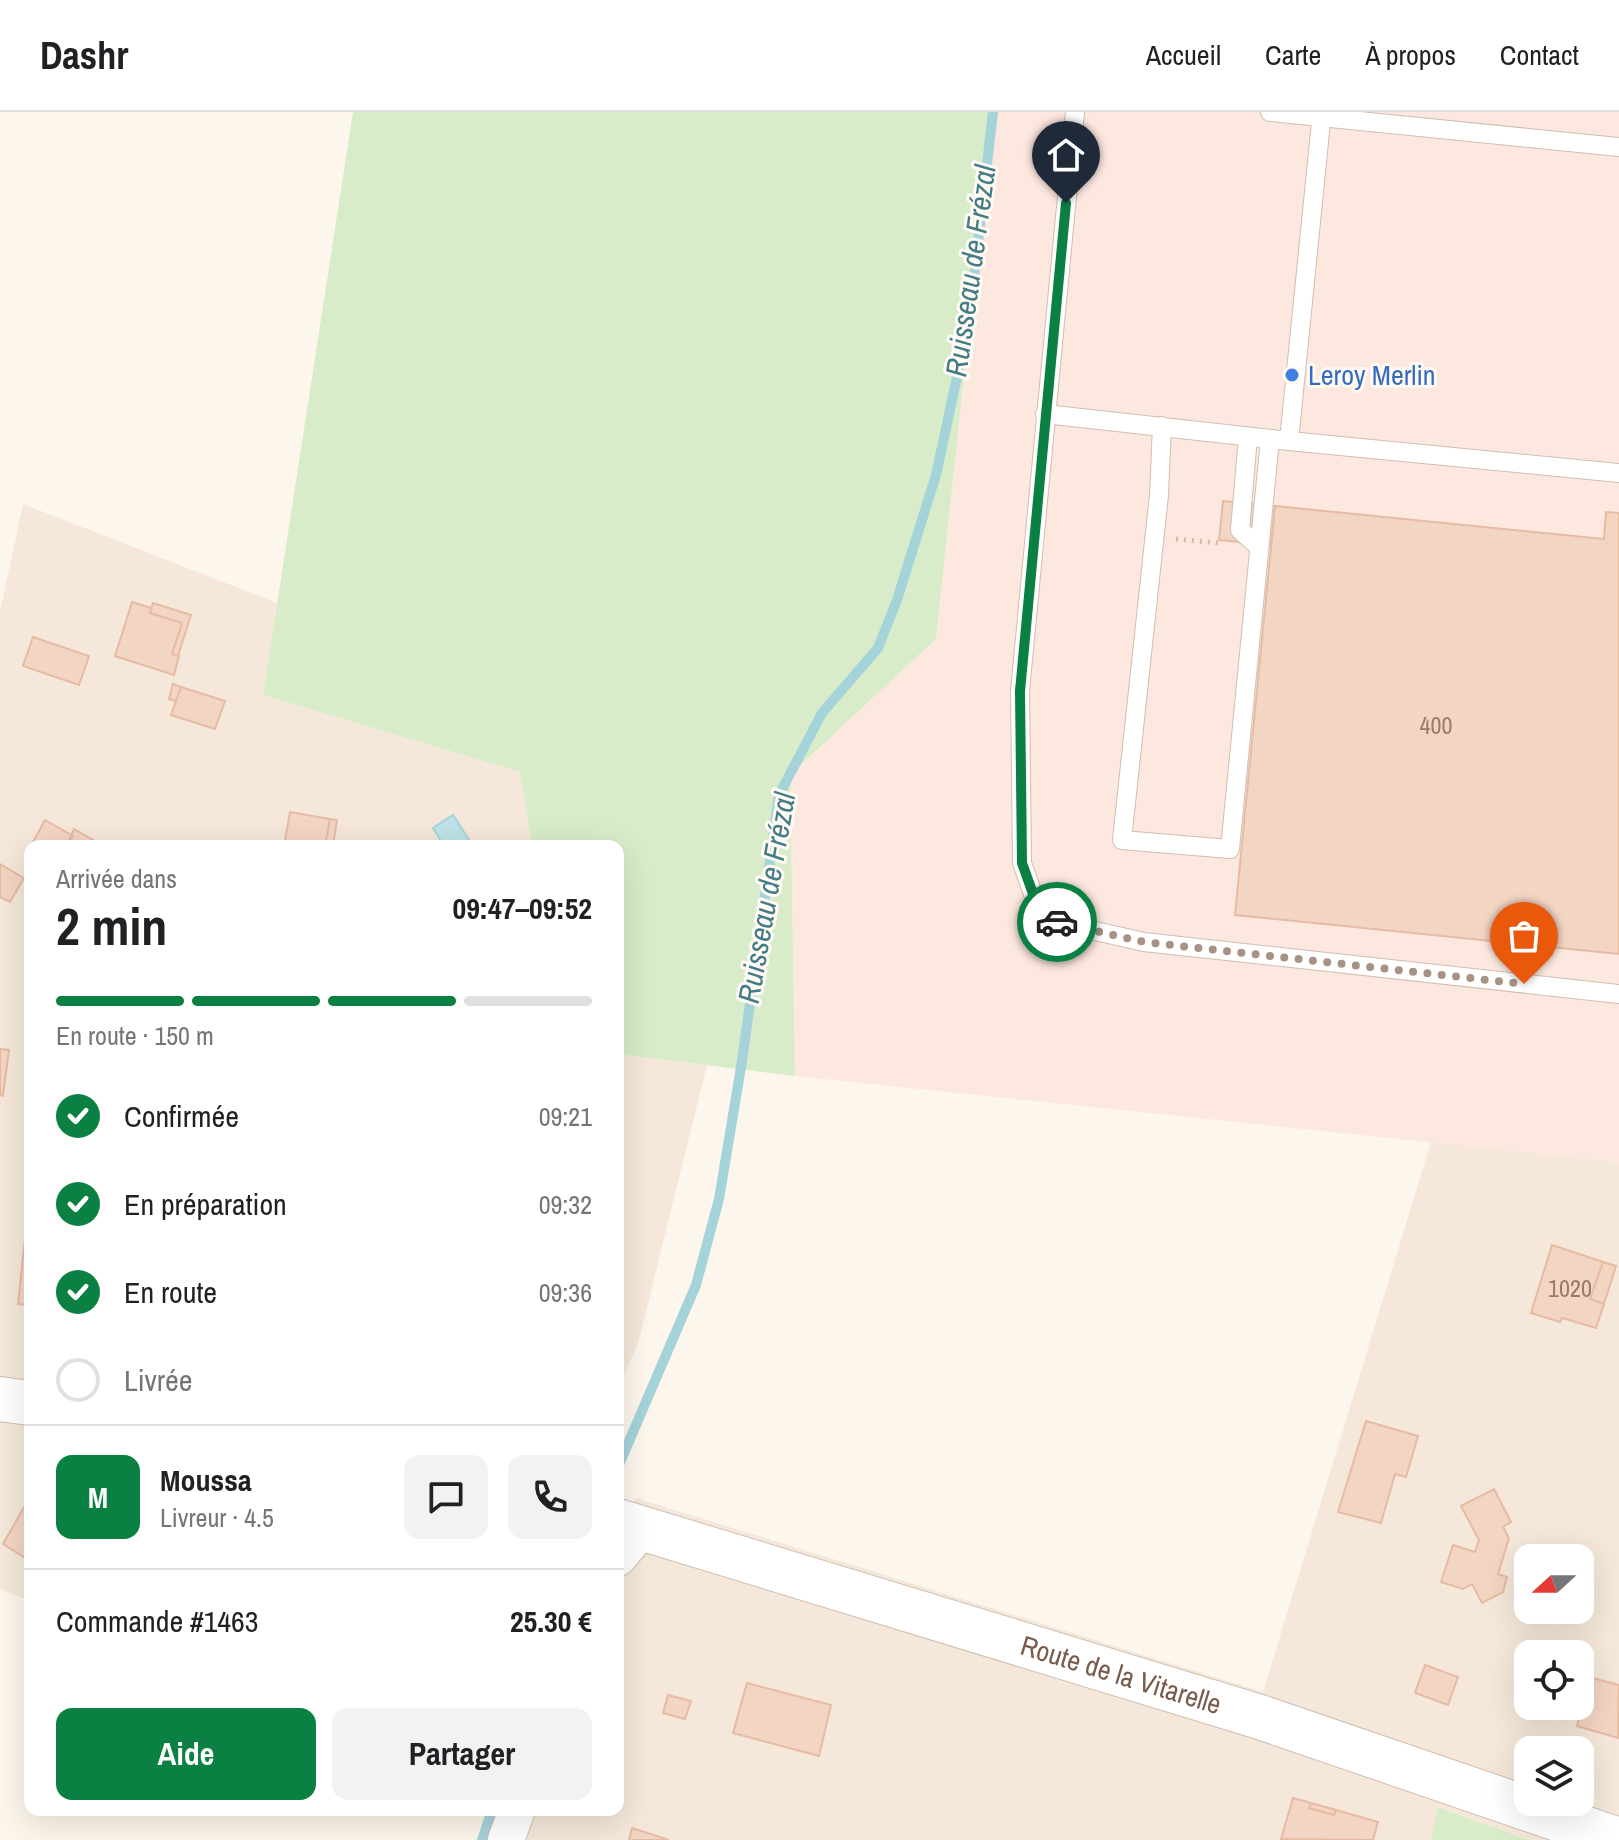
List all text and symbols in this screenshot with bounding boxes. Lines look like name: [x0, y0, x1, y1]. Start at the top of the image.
text: Dashr: [40, 30, 128, 81]
text: Accueil: [1146, 36, 1221, 74]
text: Carte: [1265, 36, 1321, 74]
text: À propos: [1365, 36, 1456, 74]
text: Contact: [1500, 36, 1579, 74]
pin: [1032, 121, 1100, 203]
icon: home: [1044, 133, 1088, 177]
water label: Ruisseau de Frézal: [935, 162, 1005, 379]
place label: Leroy Merlin: [1308, 356, 1436, 394]
marker: Leroy Merlin: [1283, 366, 1301, 384]
house number: 400: [1420, 709, 1452, 741]
water label: Ruisseau de Frézal: [728, 789, 804, 1006]
text: Arrivée dans: [56, 861, 177, 896]
courier: [1017, 882, 1097, 962]
text: 09:47–09:52: [453, 888, 592, 928]
text: 2 min: [56, 891, 167, 961]
icon: car: [1035, 900, 1079, 944]
pin: [1490, 902, 1558, 984]
icon: bag: [1502, 914, 1546, 958]
text: En route · 150 m: [56, 1018, 214, 1053]
icon: check: [56, 1094, 100, 1138]
text: Confirmée: [124, 1096, 239, 1136]
text: 09:21: [539, 1099, 592, 1134]
icon: check: [56, 1182, 100, 1226]
text: En préparation: [124, 1184, 287, 1224]
text: 09:32: [539, 1187, 592, 1222]
icon: check: [56, 1270, 100, 1314]
text: En route: [124, 1272, 217, 1312]
house number: 1020: [1548, 1272, 1592, 1304]
text: 09:36: [539, 1275, 592, 1310]
text: Livrée: [124, 1360, 192, 1400]
button: chat: [404, 1455, 488, 1539]
button: phone: [508, 1455, 592, 1539]
text: Moussa: [160, 1460, 252, 1500]
text: M: [88, 1477, 108, 1517]
text: Livreur · 4.5: [160, 1500, 274, 1535]
north arrow: [1514, 1544, 1594, 1624]
map controls: [1514, 1544, 1594, 1816]
text: Commande #1463: [56, 1601, 258, 1641]
text: 25.30 €: [510, 1601, 592, 1641]
street label: Route de la Vitarelle: [1016, 1626, 1226, 1723]
button: locate: [1514, 1640, 1594, 1720]
button: Aide: [56, 1708, 316, 1800]
button: Partager: [332, 1708, 592, 1800]
button: layers: [1514, 1736, 1594, 1816]

